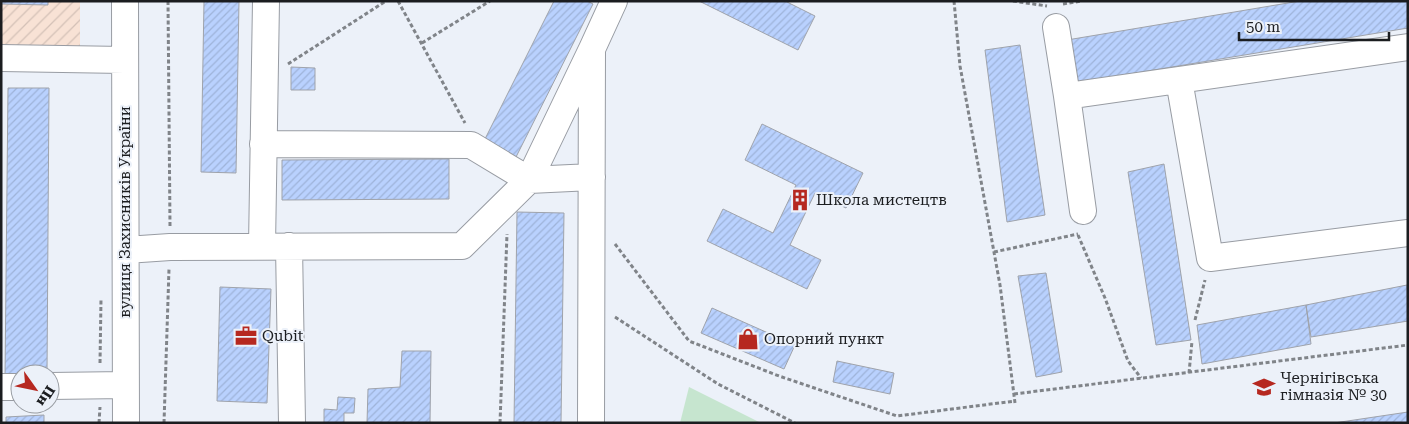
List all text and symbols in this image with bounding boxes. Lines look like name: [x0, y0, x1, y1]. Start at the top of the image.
scale bar: [1239, 10, 1389, 42]
text: 50 m: [1246, 18, 1281, 36]
street label: вулиця Захисників України: [116, 106, 134, 318]
building icon: Школа мистецтв: [787, 187, 813, 213]
place label: Школа мистецтв: [816, 191, 947, 209]
office icon: Qubit: [233, 323, 259, 349]
shop icon: Опорний пункт: [735, 326, 761, 352]
place label: Qubit: [262, 327, 304, 345]
place label: Опорний пункт: [764, 330, 884, 348]
north arrow: [10, 364, 60, 414]
place label: Чернігівська гімназія № 30: [1280, 369, 1387, 404]
school or university icon: Чернігівська гімназія № 30: [1251, 374, 1277, 400]
text: Пн: [33, 383, 58, 410]

